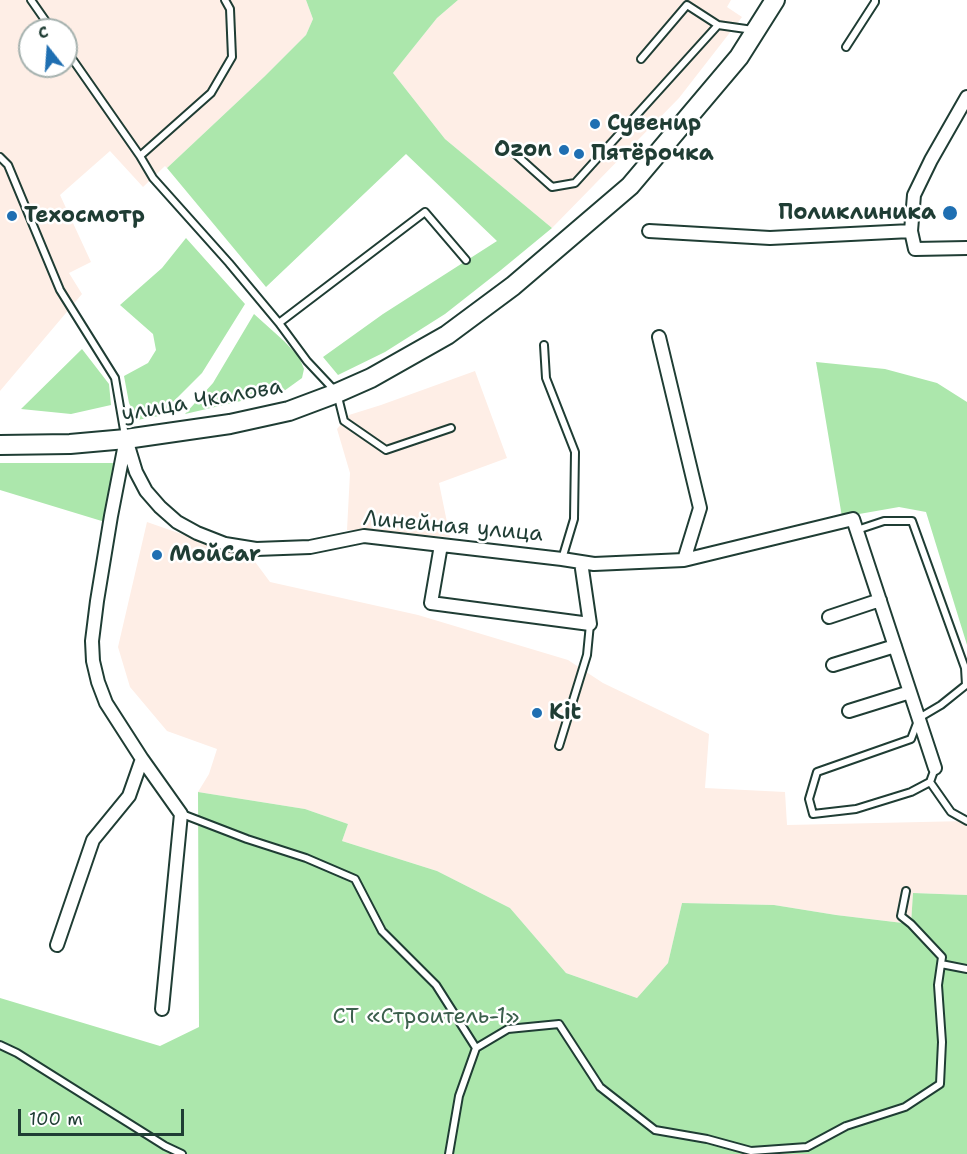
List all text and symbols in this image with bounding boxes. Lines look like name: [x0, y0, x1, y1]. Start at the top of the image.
north arrow: [18, 18, 78, 78]
text: С: [35, 21, 51, 44]
place label: Сувенир: [607, 111, 701, 137]
marker: Сувенир: [588, 117, 602, 131]
place label: Ozon: [494, 137, 552, 163]
place label: Пятёрочка: [591, 141, 714, 167]
marker: Ozon: [557, 143, 571, 157]
marker: Пятёрочка: [572, 147, 586, 161]
place label: Поликлиника: [778, 200, 936, 226]
place label: Техосмотр: [24, 203, 145, 229]
marker: Поликлиника: [941, 204, 959, 222]
marker: Техосмотр: [5, 209, 19, 223]
street label: улица Чкалова: [119, 374, 285, 428]
street label: Линейная улица: [362, 506, 544, 548]
place label: МойCar: [169, 542, 261, 568]
marker: МойCar: [150, 548, 164, 562]
place label: Kit: [549, 700, 581, 726]
marker: Kit: [530, 706, 544, 720]
park label: СТ «Строитель-1»: [332, 1004, 520, 1030]
scale bar: [21, 1097, 188, 1135]
text: 100 m: [29, 1107, 83, 1131]

